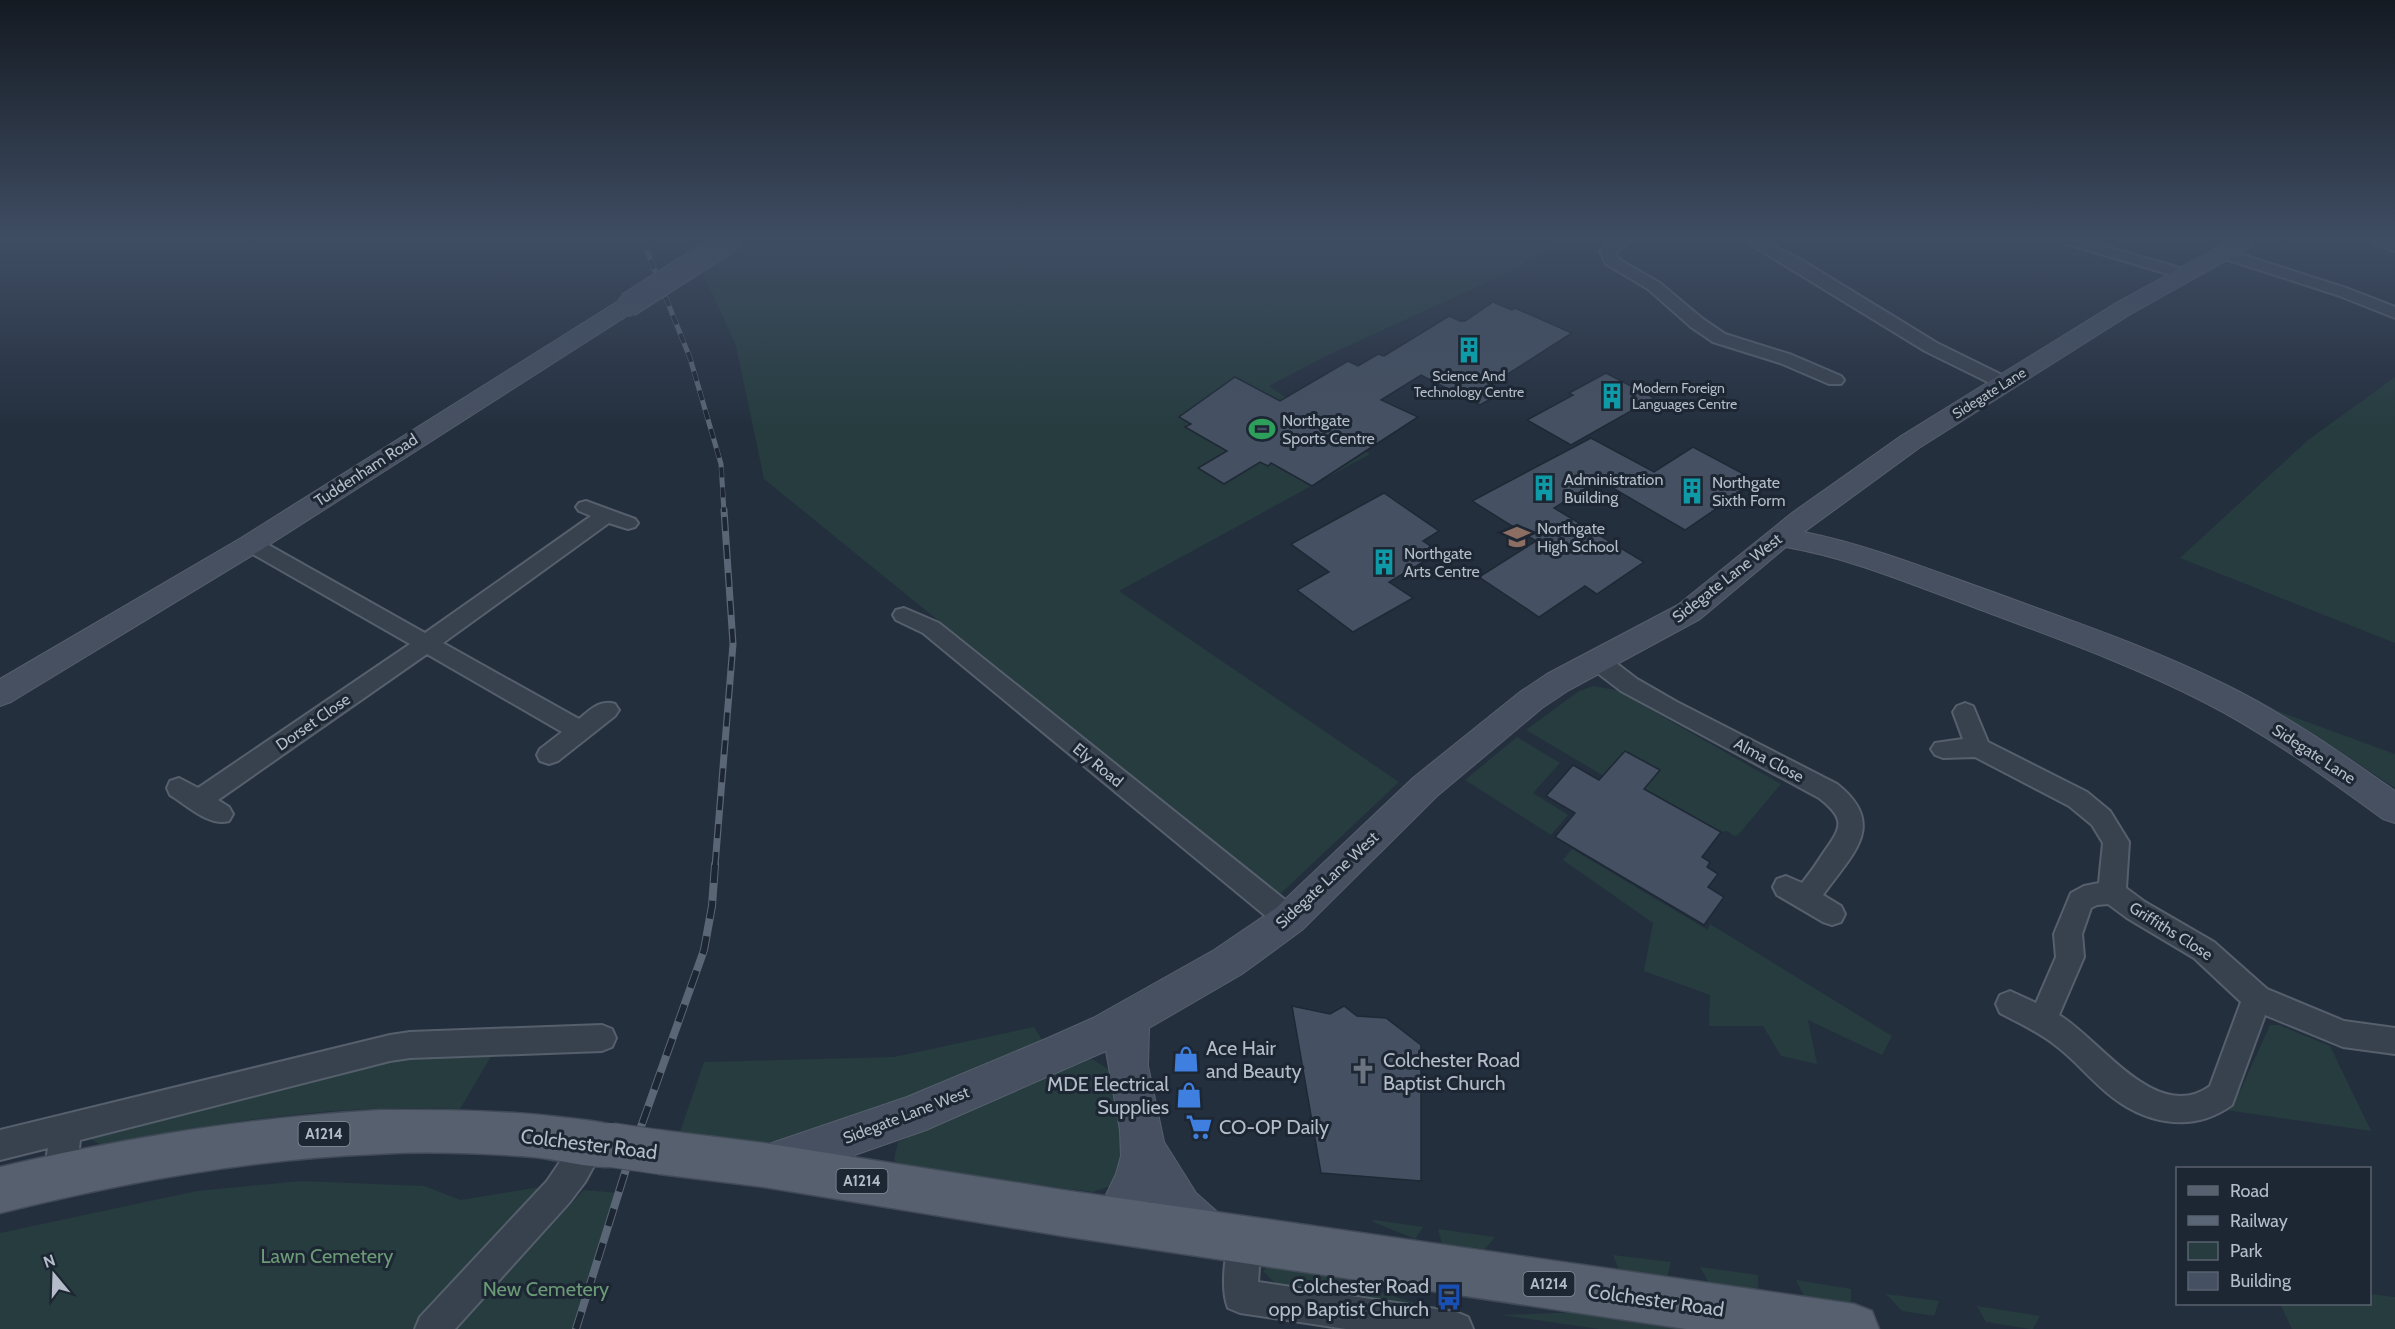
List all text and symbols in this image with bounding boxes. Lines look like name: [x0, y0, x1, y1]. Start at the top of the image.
building icon: Science And Technology Centre: [1454, 335, 1484, 365]
street label: Sidegate Lane: [1949, 363, 2029, 423]
place label: Science And Technology Centre: [1414, 367, 1524, 401]
place label: Modern Foreign Languages Centre: [1632, 379, 1737, 413]
building icon: Modern Foreign Languages Centre: [1597, 381, 1627, 411]
place label: Northgate Sports Centre: [1282, 411, 1375, 448]
sports icon: Northgate Sports Centre: [1247, 414, 1277, 444]
street label: Tuddenham Road: [311, 430, 421, 510]
place label: Administration Building: [1564, 470, 1663, 507]
building icon: Administration Building: [1529, 473, 1559, 503]
place label: Northgate Sixth Form: [1712, 473, 1785, 510]
building icon: Northgate Sixth Form: [1677, 476, 1707, 506]
place label: Northgate High School: [1537, 519, 1619, 556]
school or university icon: Northgate High School: [1502, 522, 1532, 552]
street label: Sidegate Lane West: [1669, 529, 1786, 627]
place label: Northgate Arts Centre: [1404, 544, 1480, 581]
building icon: Northgate Arts Centre: [1369, 547, 1399, 577]
street label: Dorset Close: [272, 689, 354, 755]
street label: Sidegate Lane: [2269, 720, 2359, 788]
street label: Alma Close: [1731, 734, 1807, 786]
street label: Ely Road: [1069, 739, 1127, 791]
street label: Sidegate Lane West: [1272, 827, 1383, 932]
street label: Griffiths Close: [2126, 898, 2216, 964]
place label: Ace Hair and Beauty: [1206, 1036, 1301, 1083]
shop icon: Ace Hair and Beauty: [1171, 1044, 1201, 1074]
place label: Colchester Road Baptist Church: [1383, 1048, 1520, 1095]
church icon: Colchester Road Baptist Church: [1348, 1056, 1378, 1086]
place label: MDE Electrical Supplies: [1047, 1072, 1169, 1119]
shop icon: MDE Electrical Supplies: [1174, 1080, 1204, 1110]
street label: Sidegate Lane West: [840, 1082, 972, 1148]
supermarket icon: CO-OP Daily: [1184, 1112, 1214, 1142]
place label: CO-OP Daily: [1219, 1115, 1329, 1139]
road number: A1214: [298, 1122, 350, 1146]
street label: Colchester Road: [519, 1124, 659, 1164]
legend: [2176, 1167, 2371, 1305]
road number: A1214: [836, 1169, 888, 1193]
text: Road: [2230, 1180, 2269, 1202]
text: Railway: [2230, 1210, 2288, 1232]
text: Park: [2230, 1240, 2263, 1262]
park label: Lawn Cemetery: [261, 1244, 393, 1268]
north arrow: [24, 1245, 84, 1305]
text: N: [41, 1250, 58, 1272]
text: Building: [2230, 1270, 2292, 1292]
road number: A1214: [1524, 1272, 1574, 1296]
place label: Colchester Road opp Baptist Church: [1269, 1274, 1429, 1321]
park label: New Cemetery: [483, 1277, 609, 1301]
street label: Colchester Road: [1586, 1279, 1726, 1321]
bus stop icon: Colchester Road opp Baptist Church: [1434, 1282, 1464, 1312]

